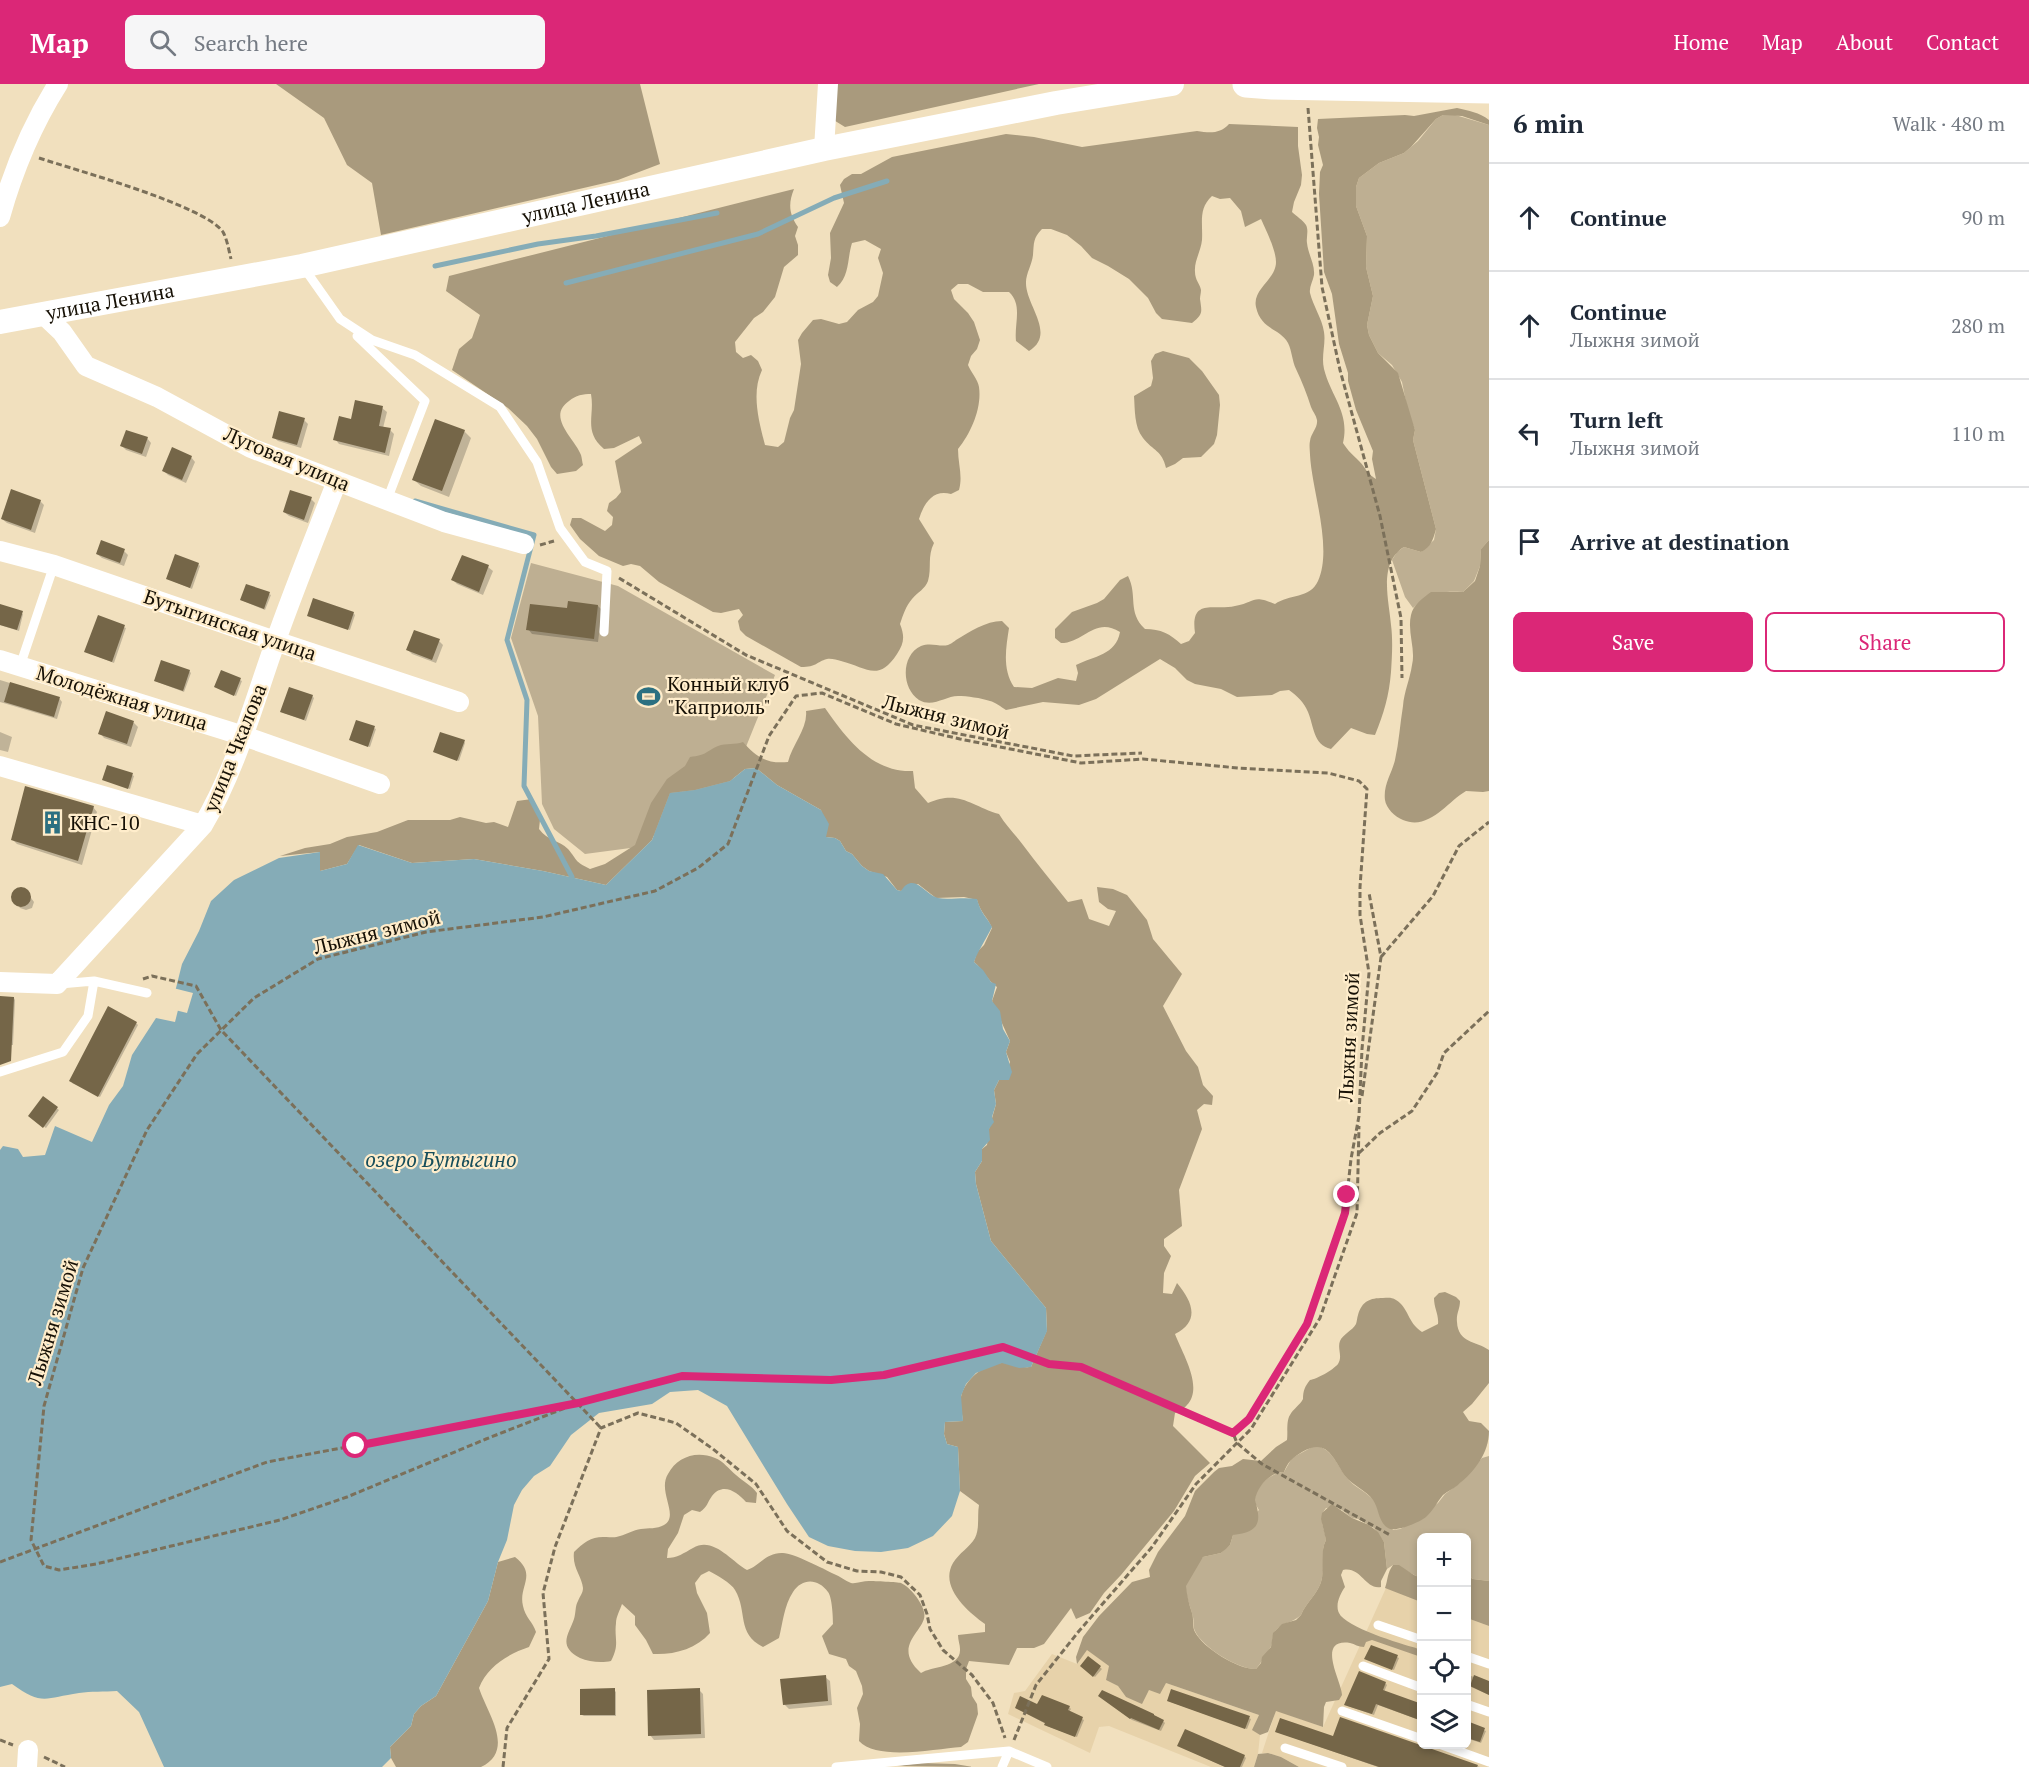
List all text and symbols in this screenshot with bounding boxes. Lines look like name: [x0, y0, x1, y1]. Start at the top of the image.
search box: [125, 15, 545, 69]
text: Map: [30, 24, 89, 61]
icon: search: [146, 26, 179, 59]
text: Search here: [194, 28, 308, 57]
text: Home: [1673, 28, 1729, 56]
text: Map: [1762, 28, 1803, 56]
text: About: [1836, 28, 1893, 56]
text: Contact: [1926, 28, 1999, 56]
text: 6 min: [1513, 106, 1584, 140]
text: Walk · 480 m: [1893, 110, 2005, 137]
street label: улица Ленина: [518, 175, 652, 230]
icon: ahead: [1513, 201, 1546, 234]
text: Continue: [1570, 203, 1667, 232]
text: 90 m: [1962, 204, 2005, 231]
street label: улица Ленина: [43, 276, 176, 326]
text: Continue: [1570, 297, 1667, 326]
icon: ahead: [1513, 309, 1546, 342]
text: 280 m: [1951, 312, 2005, 339]
text: Лыжня зимой: [1570, 326, 1700, 353]
text: Turn left: [1570, 405, 1663, 434]
icon: left: [1513, 417, 1546, 450]
street label: Луговая улица: [219, 420, 354, 497]
text: 110 m: [1951, 420, 2005, 447]
text: Лыжня зимой: [1570, 434, 1700, 461]
icon: arrive: [1513, 525, 1546, 558]
text: Arrive at destination: [1570, 527, 1789, 556]
street label: Бутыгинская улица: [140, 582, 320, 667]
button: Save: [1513, 612, 1753, 672]
button: Share: [1765, 612, 2005, 672]
street label: Молодёжная улица: [33, 659, 211, 736]
place label: Конный клуб "Каприоль": [667, 670, 789, 720]
street label: улица Чкалова: [196, 680, 273, 817]
sports icon: Конный клуб "Каприоль": [636, 683, 662, 709]
street label: Лыжня зимой: [879, 687, 1012, 745]
place label: КНС-10: [70, 809, 140, 836]
building icon: КНС-10: [39, 810, 65, 836]
street label: Лыжня зимой: [310, 903, 443, 961]
street label: Лыжня зимой: [1332, 971, 1365, 1104]
water label: озеро Бутыгино: [365, 1145, 517, 1173]
route end: [1333, 1181, 1359, 1207]
street label: Лыжня зимой: [20, 1256, 84, 1389]
route start: [342, 1432, 368, 1458]
map controls: [1417, 1533, 1471, 1749]
button: +: [1417, 1533, 1471, 1587]
button: −: [1417, 1587, 1471, 1641]
button: locate: [1417, 1641, 1471, 1695]
button: layers: [1417, 1695, 1471, 1749]

